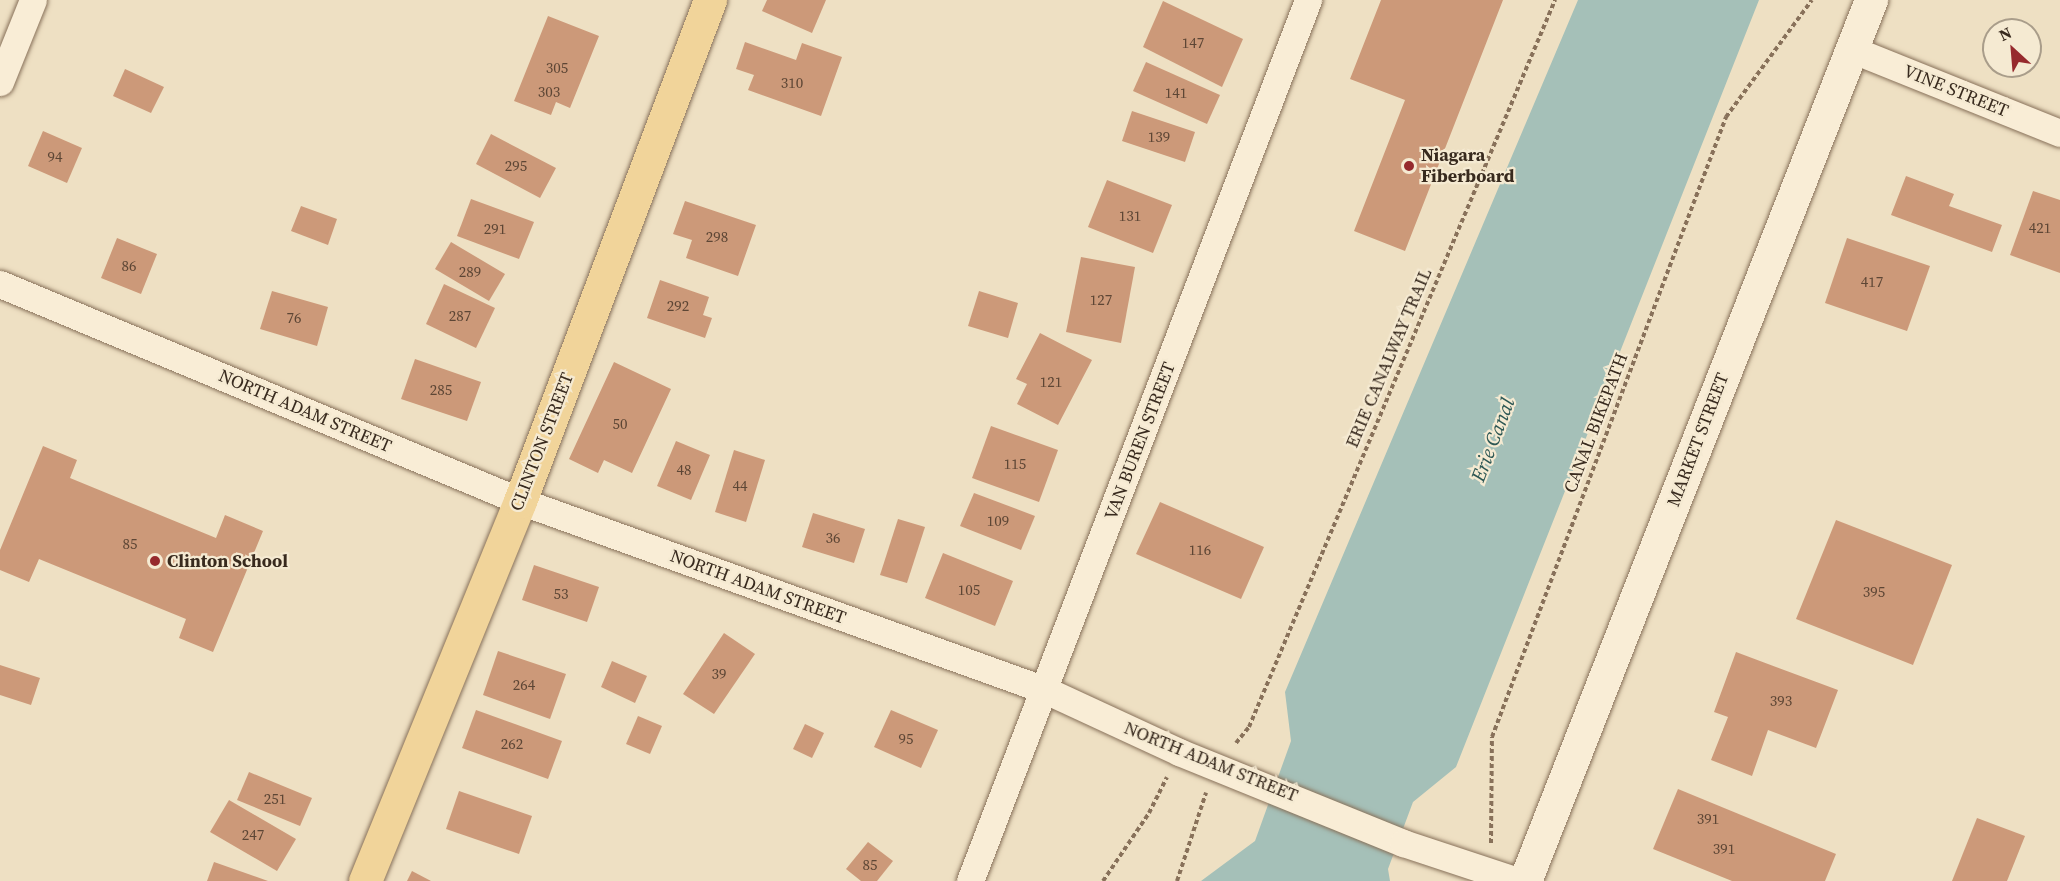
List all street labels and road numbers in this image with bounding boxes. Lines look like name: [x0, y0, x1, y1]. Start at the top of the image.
street label: VINE STREET: [1900, 60, 2012, 122]
street label: ERIE CANALWAY TRAIL: [1341, 265, 1437, 451]
street label: CANAL BIKEPATH: [1559, 350, 1633, 496]
street label: VAN BUREN STREET: [1100, 359, 1180, 523]
street label: NORTH ADAM STREET: [215, 365, 395, 457]
street label: CLINTON STREET: [506, 370, 578, 514]
street label: MARKET STREET: [1662, 370, 1734, 510]
street label: NORTH ADAM STREET: [667, 545, 849, 629]
street label: NORTH ADAM STREET: [1121, 717, 1301, 807]

